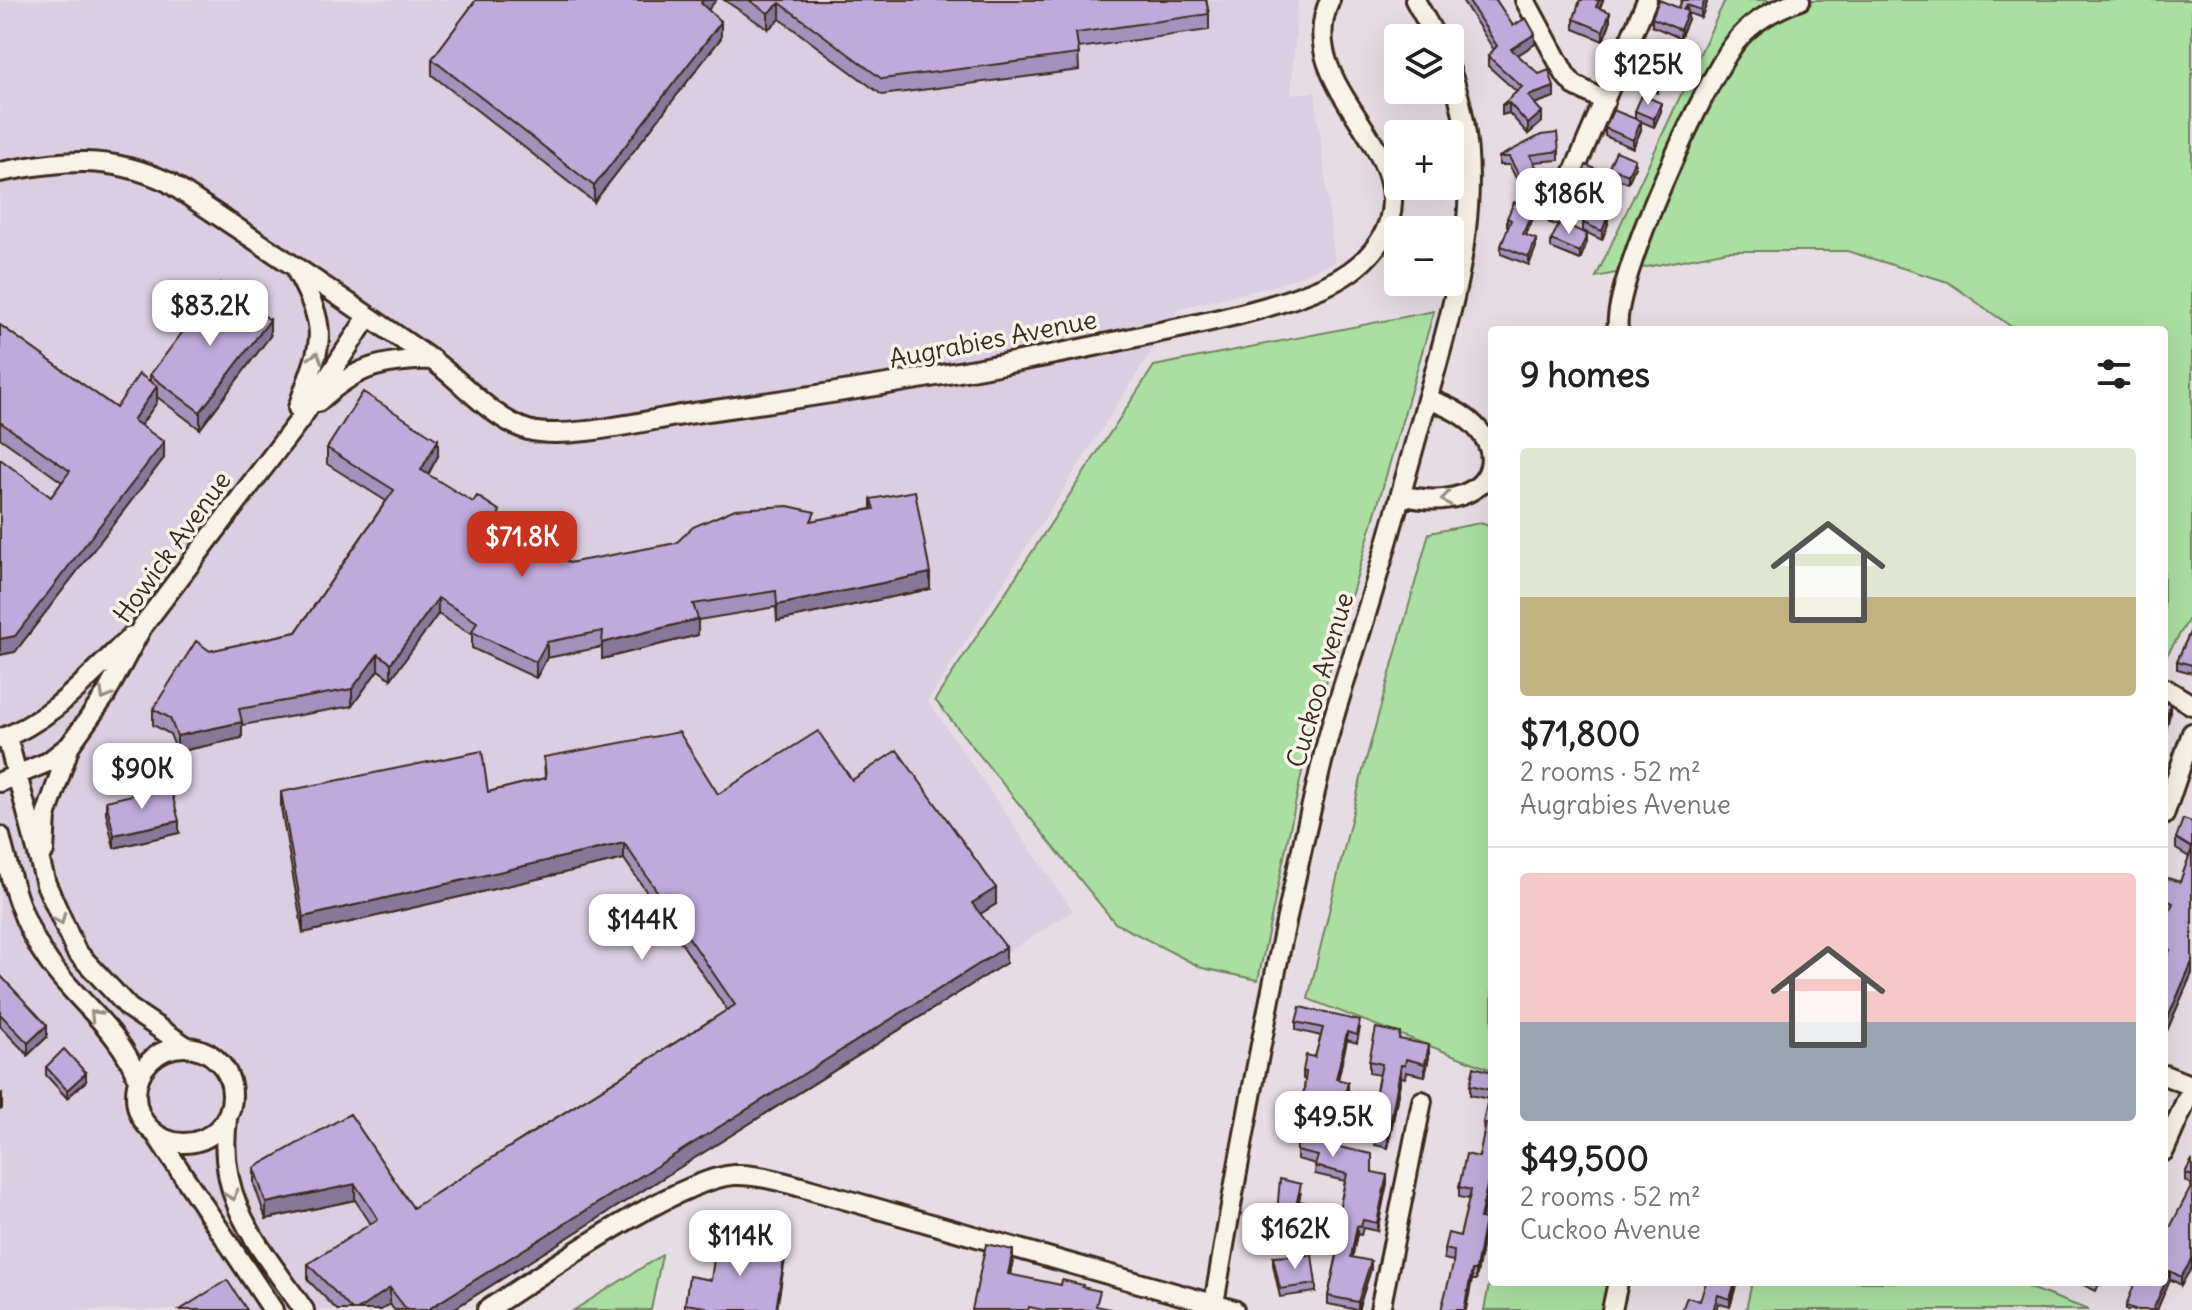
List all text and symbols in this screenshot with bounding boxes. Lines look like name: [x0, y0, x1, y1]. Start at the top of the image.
map controls: [1384, 24, 1464, 296]
button: layers: [1384, 24, 1464, 104]
pin: $125K: [1592, 39, 1704, 107]
text: $125K: [1613, 48, 1683, 81]
button: +: [1384, 120, 1464, 200]
pin: $186K: [1513, 168, 1625, 236]
text: $186K: [1534, 177, 1604, 210]
button: −: [1384, 216, 1464, 296]
pin: $83.2K: [145, 280, 275, 348]
text: $83.2K: [170, 289, 250, 322]
street label: Augrabies Avenue: [886, 302, 1100, 375]
one-way arrow: [307, 350, 323, 364]
icon: filters: [2092, 352, 2136, 396]
text: 9 homes: [1520, 353, 1650, 396]
street label: Howick Avenue: [106, 464, 238, 629]
one-way arrow: [1439, 490, 1452, 507]
icon: home: [1756, 500, 1900, 644]
pin: $71.8K: [457, 511, 587, 579]
text: $71.8K: [485, 520, 559, 553]
street label: Cuckoo Avenue: [1279, 588, 1360, 771]
one-way arrow: [99, 686, 115, 701]
text: $71,800: [1520, 712, 1640, 755]
pin: $90K: [95, 743, 189, 811]
text: $90K: [111, 752, 173, 785]
text: 2 rooms · 52 m²: [1520, 755, 1701, 788]
text: Augrabies Avenue: [1520, 788, 1731, 821]
pin: $144K: [586, 894, 698, 962]
text: $144K: [607, 903, 677, 936]
one-way arrow: [50, 911, 66, 925]
icon: home: [1756, 925, 1900, 1069]
one-way arrow: [91, 1010, 105, 1025]
pin: $49.5K: [1268, 1091, 1398, 1159]
text: $49.5K: [1293, 1100, 1373, 1133]
text: $49,500: [1520, 1137, 1649, 1180]
text: 2 rooms · 52 m²: [1520, 1180, 1701, 1213]
one-way arrow: [222, 1187, 239, 1201]
pin: $162K: [1239, 1203, 1351, 1271]
pin: $114K: [684, 1210, 796, 1278]
text: $162K: [1260, 1212, 1330, 1245]
text: Cuckoo Avenue: [1520, 1213, 1701, 1246]
text: $114K: [707, 1219, 773, 1252]

